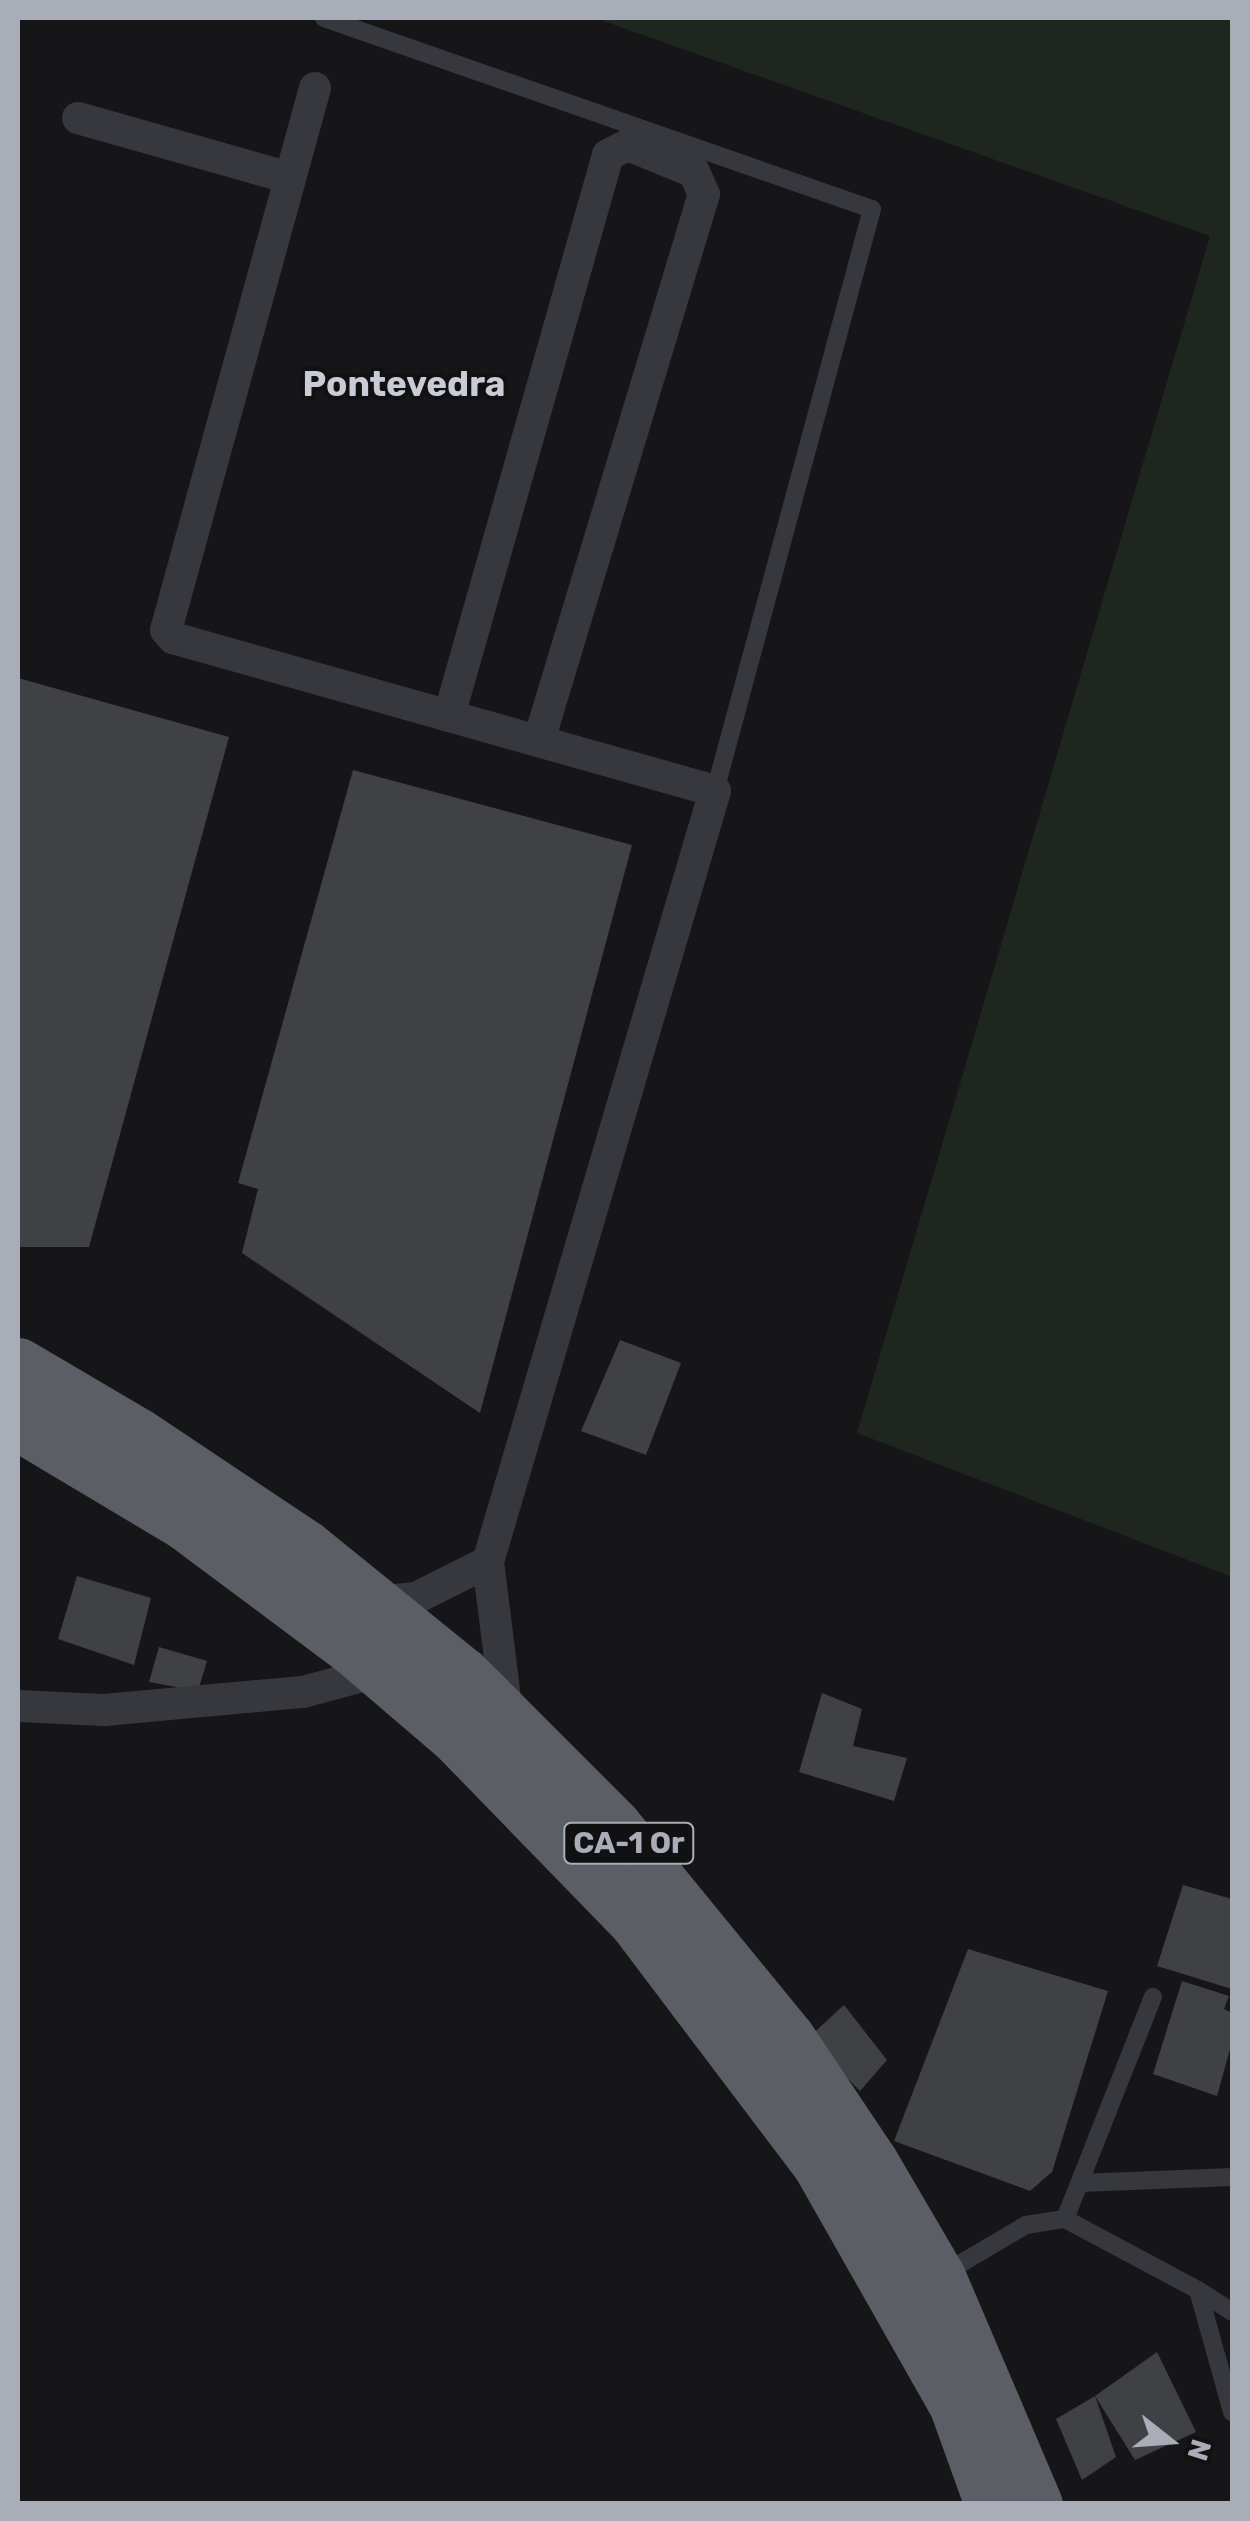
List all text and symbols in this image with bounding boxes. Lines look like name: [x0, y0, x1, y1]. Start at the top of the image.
district label: Pontevedra: [303, 363, 505, 405]
road number: CA-1 Or: [562, 1818, 696, 1868]
north arrow: [1120, 2391, 1220, 2491]
text: N: [1180, 2435, 1218, 2464]

